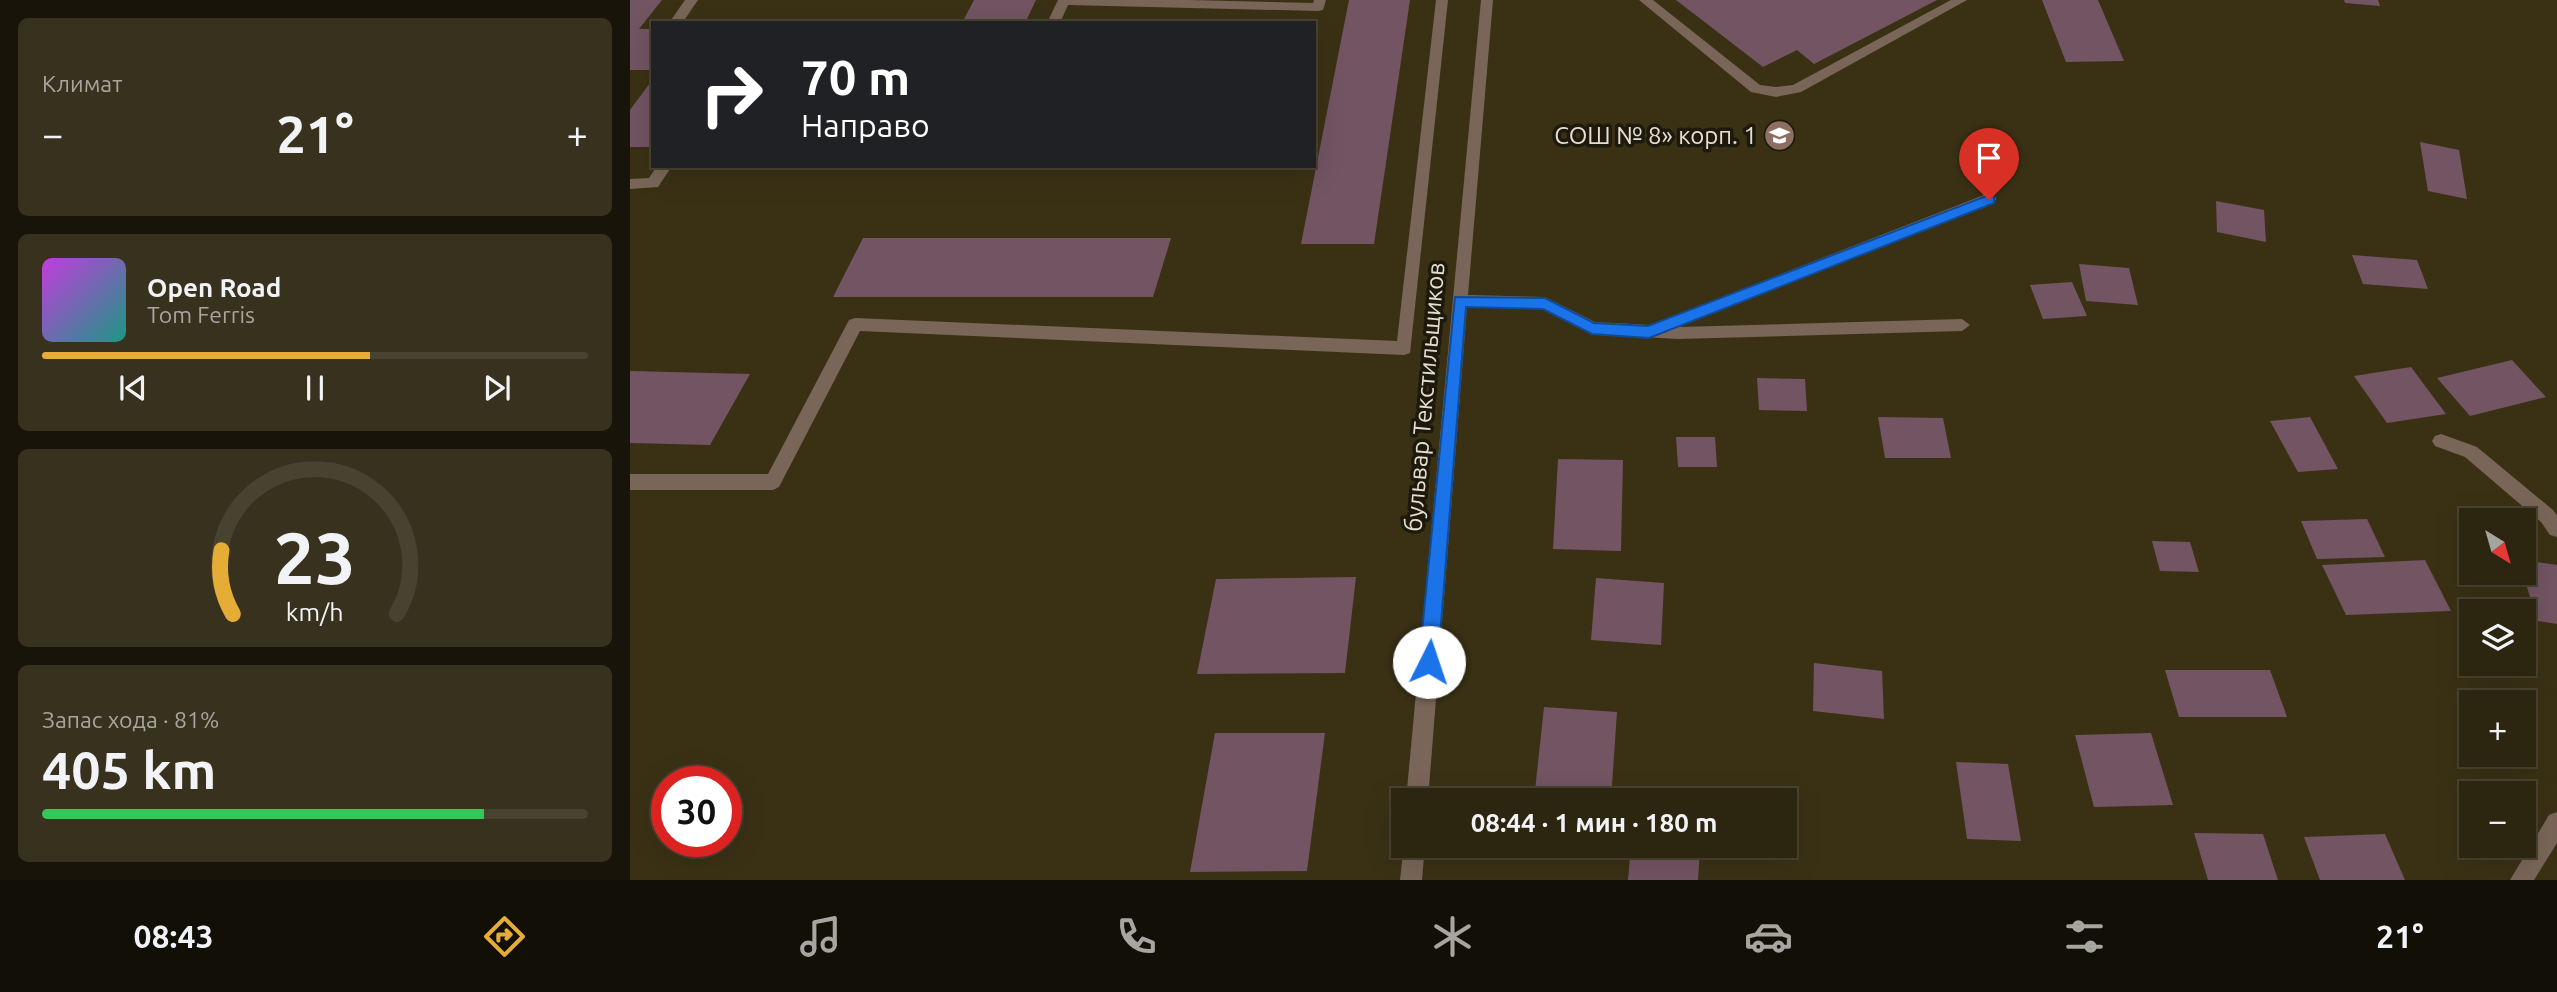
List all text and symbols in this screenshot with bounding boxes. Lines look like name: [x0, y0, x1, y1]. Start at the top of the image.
icon: right: [686, 49, 777, 140]
text: 70 m: [801, 49, 910, 104]
text: Климат: [42, 71, 122, 96]
text: 21°: [276, 105, 354, 163]
text: Направо: [801, 107, 930, 143]
text: −: [42, 113, 63, 155]
text: +: [567, 113, 588, 155]
school or university icon: СОШ № 8» корп. 1: [1763, 119, 1797, 153]
place label: СОШ № 8» корп. 1: [1554, 122, 1757, 149]
pin: [1959, 128, 2019, 200]
icon: arrive: [1970, 139, 2008, 177]
street label: бульвар Текстильщиков: [1399, 261, 1450, 533]
text: Open Road: [147, 273, 281, 302]
text: Tom Ferris: [147, 302, 255, 327]
icon: previous: [114, 369, 152, 407]
icon: pause: [296, 369, 334, 407]
icon: next: [478, 369, 516, 407]
north arrow: [2459, 508, 2536, 584]
map controls: [2459, 508, 2536, 858]
text: 23: [274, 516, 356, 598]
text: km/h: [286, 598, 344, 626]
button: layers: [2459, 599, 2536, 676]
position arrow: [1392, 625, 1466, 699]
button: +: [2459, 690, 2536, 767]
text: Запас хода · 81%: [42, 707, 219, 732]
text: 405 km: [42, 741, 216, 799]
speed limit sign: 30: [651, 766, 742, 857]
button: −: [2459, 781, 2536, 858]
text: 08:44 · 1 мин · 180 m: [1471, 808, 1717, 837]
icon: directions: [480, 912, 529, 961]
icon: music: [796, 912, 845, 961]
icon: phone: [1112, 912, 1161, 961]
icon: climate: [1428, 912, 1477, 961]
icon: car: [1744, 912, 1793, 961]
icon: filters: [2060, 912, 2109, 961]
text: 08:43: [133, 918, 214, 954]
text: 21°: [2376, 918, 2424, 954]

